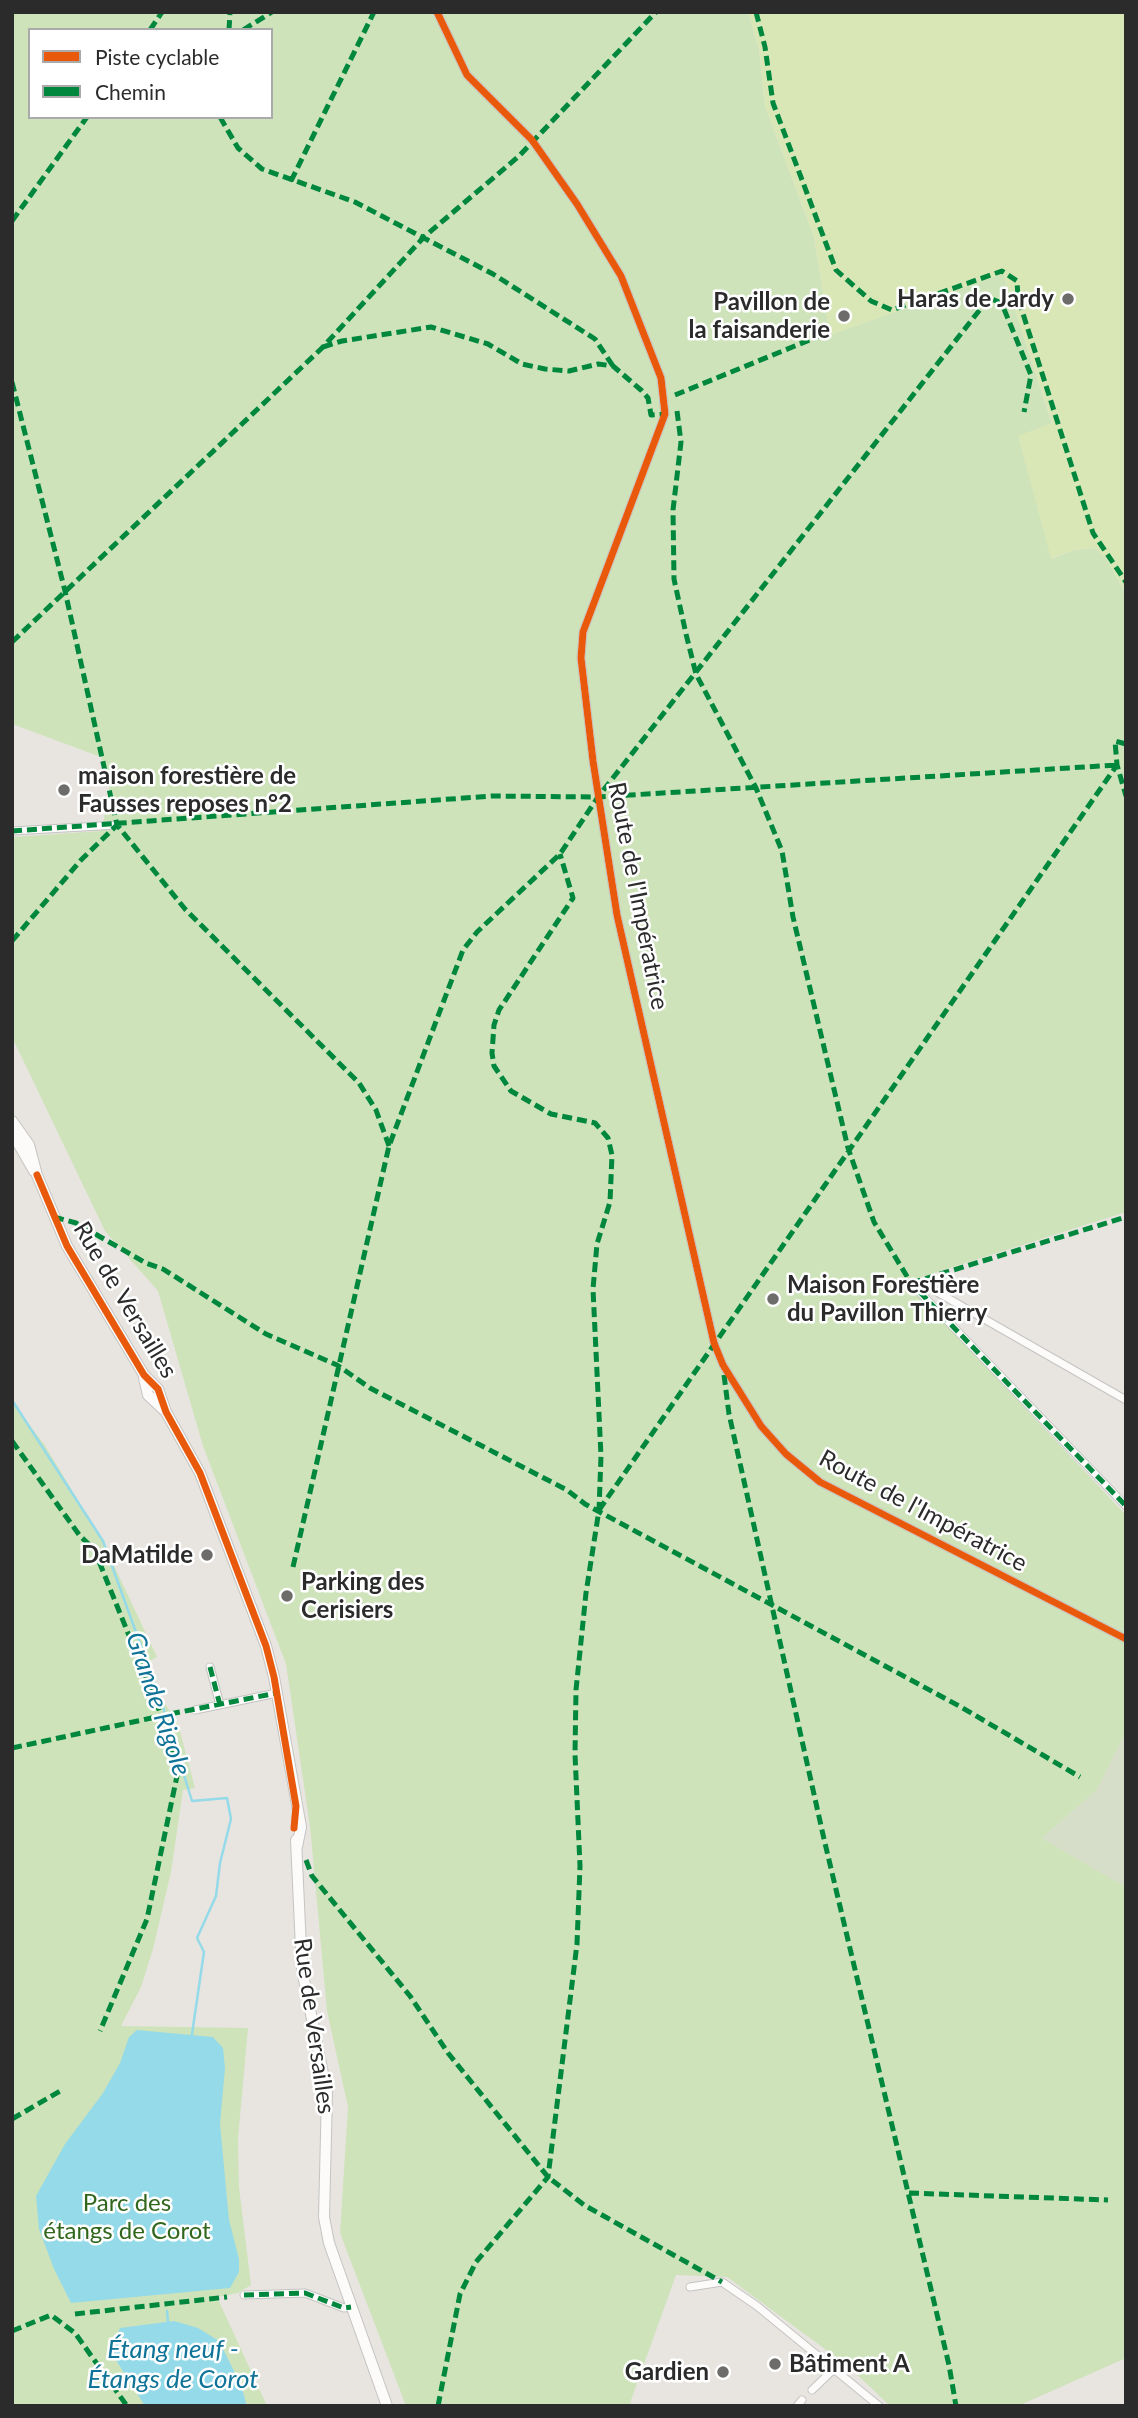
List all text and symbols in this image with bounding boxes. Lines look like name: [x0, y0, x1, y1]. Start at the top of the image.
legend: [28, 28, 273, 119]
text: Piste cyclable: [95, 44, 219, 69]
text: Chemin: [95, 79, 166, 104]
place label: Haras de Jardy: [897, 285, 1054, 313]
place label: Pavillon de la faisanderie: [689, 288, 830, 344]
marker: Haras de Jardy: [1060, 291, 1076, 307]
marker: Pavillon de la faisanderie: [836, 308, 852, 324]
place label: maison forestière de Fausses reposes n°2: [78, 762, 296, 818]
street label: Route de l'Impératrice: [602, 780, 674, 1012]
marker: maison forestière de Fausses reposes n°2: [56, 782, 72, 798]
street label: Rue de Versailles: [67, 1217, 183, 1383]
place label: Maison Forestière du Pavillon Thierry: [787, 1271, 987, 1327]
marker: Maison Forestière du Pavillon Thierry: [765, 1291, 781, 1307]
street label: Route de l'Impératrice: [814, 1444, 1032, 1578]
place label: DaMatilde: [81, 1541, 193, 1569]
marker: DaMatilde: [199, 1547, 215, 1563]
place label: Parking des Cerisiers: [301, 1568, 425, 1624]
marker: Parking des Cerisiers: [279, 1588, 295, 1604]
water label: Grande Rigole: [119, 1628, 197, 1780]
street label: Rue de Versailles: [287, 1936, 341, 2116]
park label: Parc des étangs de Corot: [43, 2189, 211, 2245]
water label: Étang neuf - Étangs de Corot: [88, 2334, 258, 2396]
place label: Bâtiment A: [789, 2350, 910, 2378]
marker: Bâtiment A: [767, 2356, 783, 2372]
place label: Gardien: [625, 2358, 709, 2386]
marker: Gardien: [715, 2364, 731, 2380]

